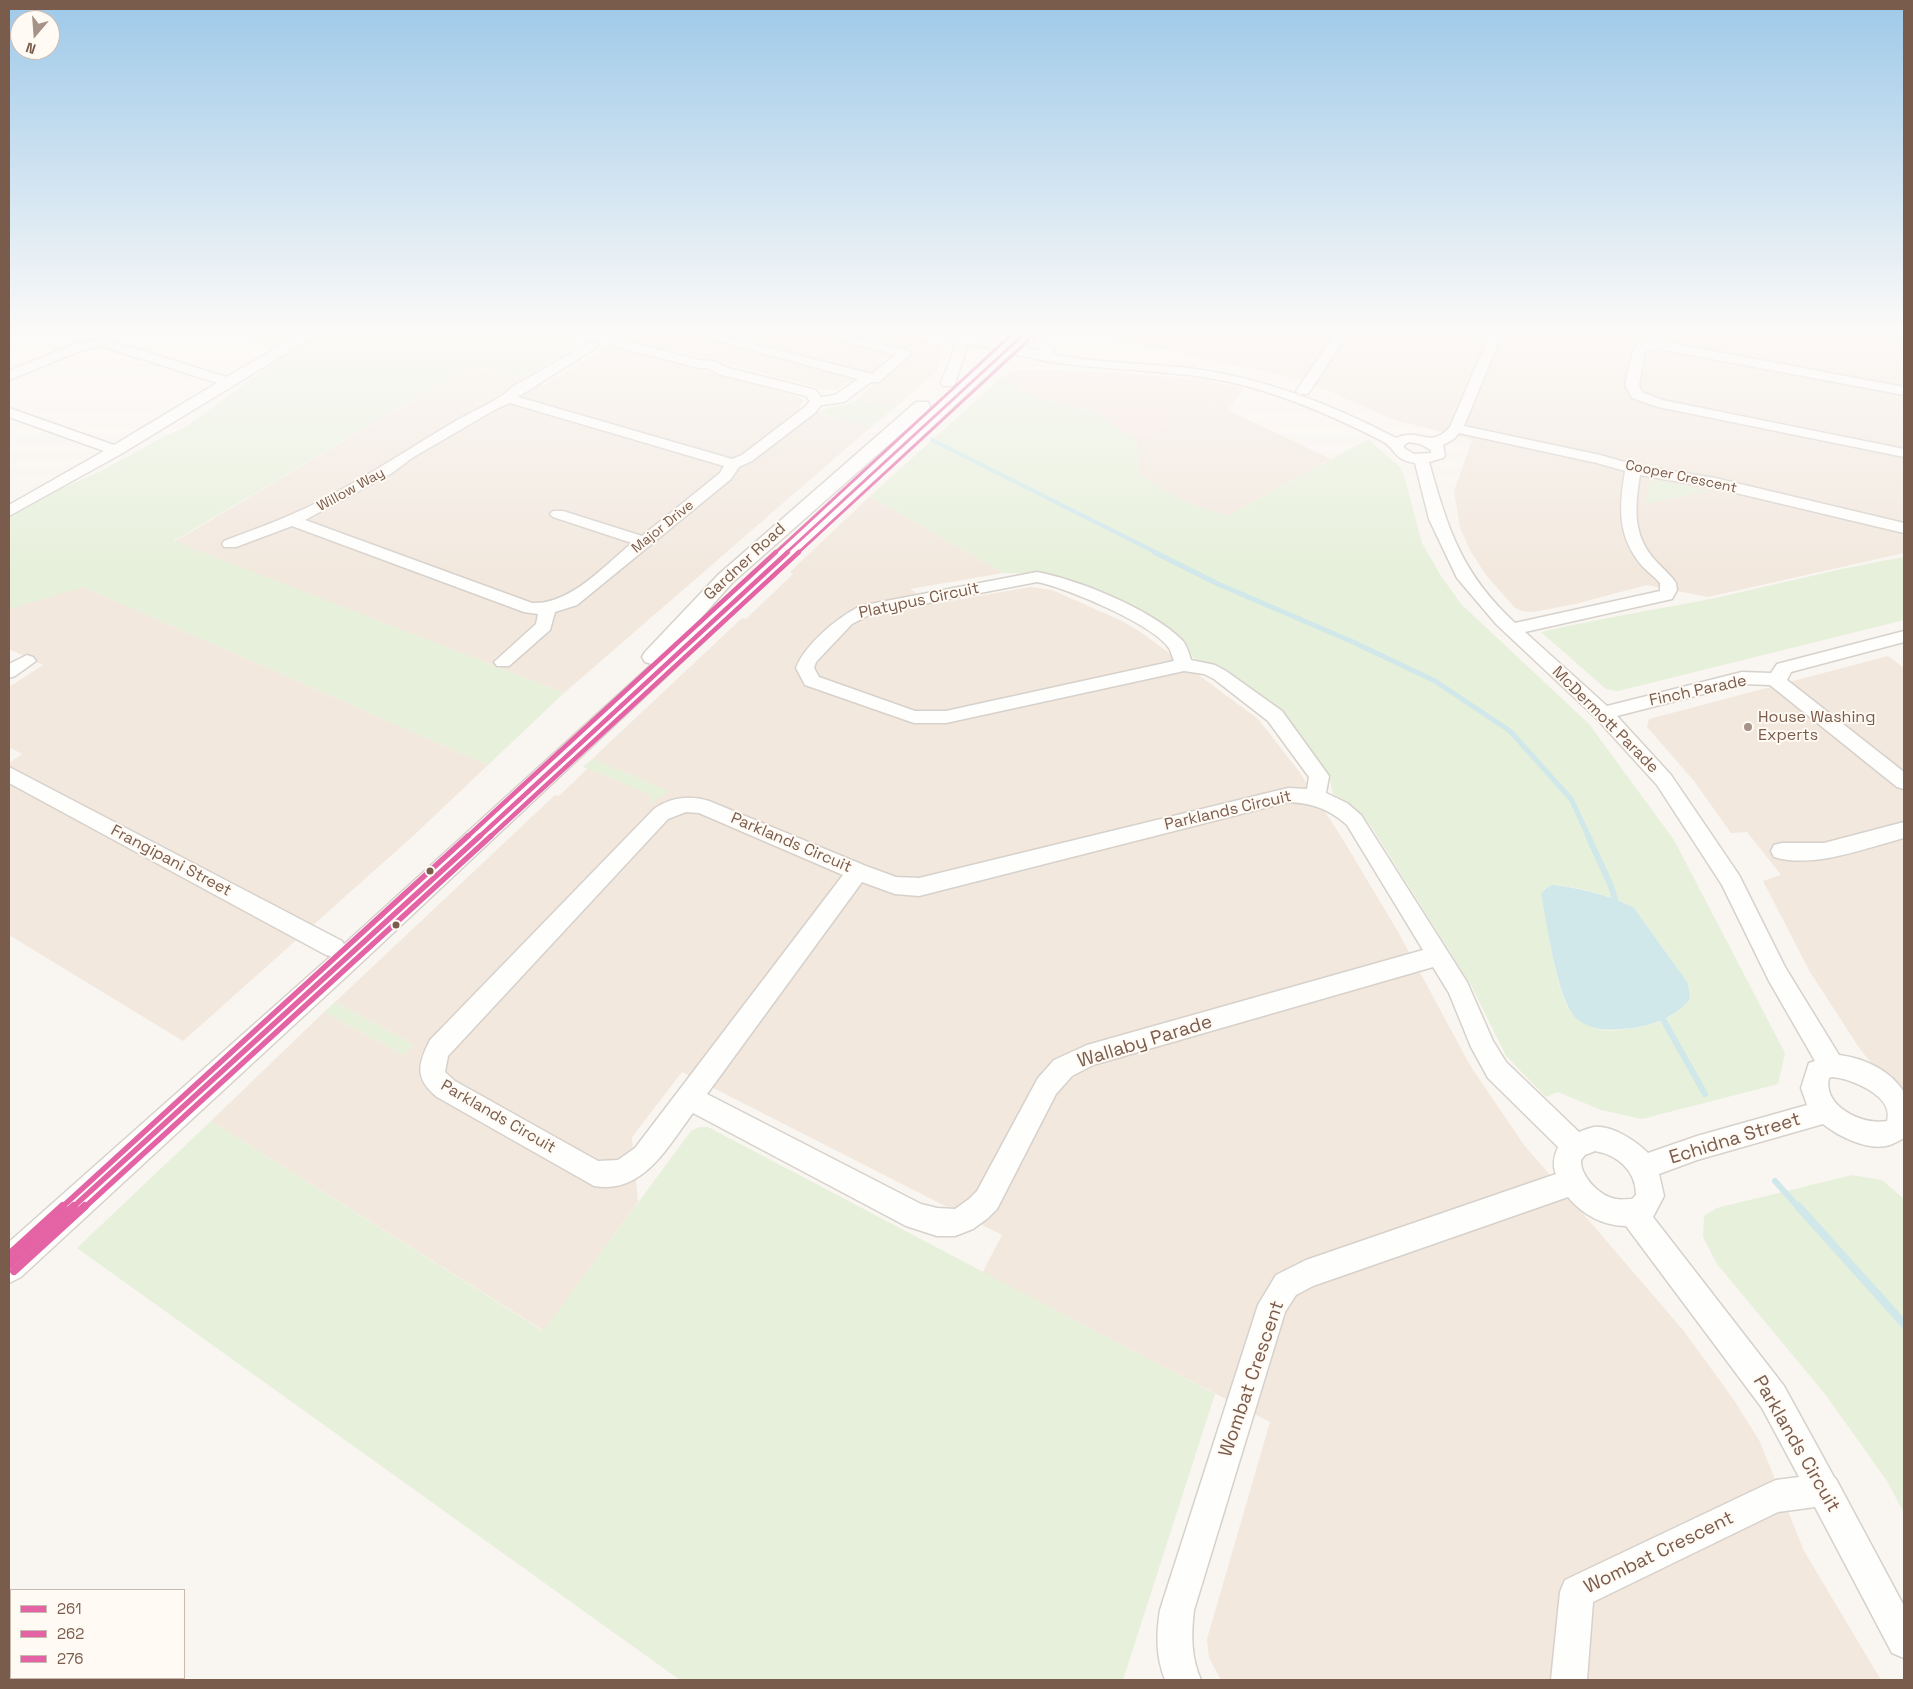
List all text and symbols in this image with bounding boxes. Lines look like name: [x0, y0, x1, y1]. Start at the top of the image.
north arrow: [10, 10, 60, 60]
text: N: [23, 38, 38, 58]
street label: Cooper Crescent: [1624, 457, 1738, 497]
street label: Willow Way: [314, 465, 388, 515]
street label: Major Drive: [629, 497, 697, 557]
street label: Gardner Road: [700, 519, 790, 605]
street label: Platypus Circuit: [857, 579, 981, 623]
street label: McDermott Parade: [1548, 663, 1662, 777]
street label: Finch Parade: [1648, 671, 1748, 711]
place label: House Washing Experts: [1758, 708, 1875, 746]
marker: House Washing Experts: [1742, 721, 1754, 733]
street label: Parklands Circuit: [1163, 787, 1293, 835]
street label: Parklands Circuit: [728, 809, 854, 877]
street label: Frangipani Street: [107, 821, 235, 901]
unlabelled marker: [425, 866, 435, 876]
unlabelled marker: [391, 920, 401, 930]
street label: Wallaby Parade: [1075, 1011, 1215, 1073]
street label: Parklands Circuit: [437, 1076, 559, 1158]
street label: Echidna Street: [1667, 1108, 1803, 1170]
street label: Wombat Crescent: [1215, 1298, 1289, 1460]
street label: Parklands Circuit: [1748, 1372, 1844, 1516]
street label: Wombat Crescent: [1580, 1507, 1738, 1599]
legend: [10, 1589, 185, 1679]
text: 261: [57, 1599, 81, 1618]
text: 262: [57, 1624, 84, 1643]
text: 276: [57, 1649, 83, 1668]

